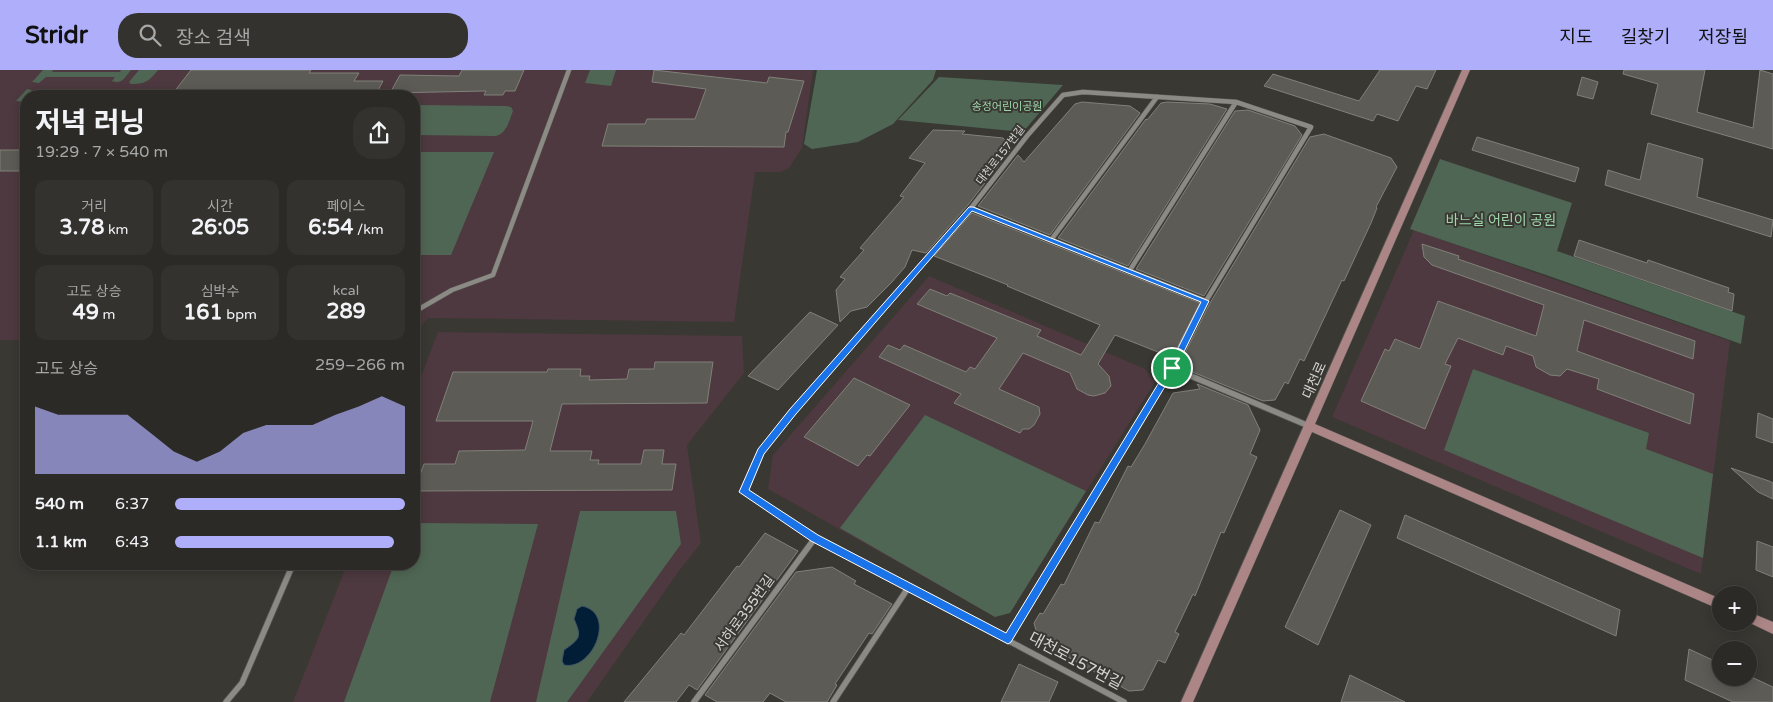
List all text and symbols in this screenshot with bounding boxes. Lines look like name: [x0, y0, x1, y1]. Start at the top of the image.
search box: [118, 13, 468, 58]
text: Stridr: [25, 21, 88, 50]
icon: search: [136, 21, 164, 49]
text: 지도: [1560, 26, 1593, 48]
text: 길찾기: [1621, 26, 1670, 48]
text: 저장됨: [1698, 26, 1748, 48]
text: 장소 검색: [176, 27, 251, 49]
park label: 송정어린이공원: [972, 100, 1042, 113]
text: 저녁 러닝: [35, 106, 145, 140]
button: share: [353, 107, 405, 159]
street label: 대천로157번길: [973, 123, 1027, 187]
text: 19:29 · 7 × 540 m: [35, 142, 168, 162]
text: 거리: [81, 198, 107, 215]
text: 시간: [207, 198, 233, 215]
text: 페이스: [327, 198, 365, 215]
park label: 바느실 어린이 공원: [1446, 212, 1556, 229]
text: 3.78: [60, 215, 104, 240]
text: 26:05: [191, 215, 249, 240]
text: 6:54: [308, 215, 353, 240]
text: km: [104, 221, 128, 238]
text: /km: [353, 221, 384, 238]
text: kcal: [333, 282, 359, 299]
text: 고도 상승: [66, 283, 122, 300]
text: 심박수: [201, 283, 239, 300]
text: 289: [326, 299, 366, 324]
text: 49: [73, 300, 99, 325]
text: 161: [183, 300, 223, 325]
text: m: [99, 306, 115, 323]
text: bpm: [223, 306, 257, 323]
pin: [1151, 347, 1193, 389]
icon: arrive: [1158, 354, 1186, 382]
text: 259–266 m: [315, 355, 405, 375]
text: 고도 상승: [35, 359, 98, 379]
street label: 대천로: [1299, 359, 1330, 401]
text: 540 m: [35, 494, 84, 514]
text: 6:37: [115, 494, 149, 514]
text: 1.1 km: [35, 532, 87, 552]
text: 6:43: [115, 532, 149, 552]
street label: 서하로355번길: [711, 572, 778, 655]
map controls: [1712, 586, 1757, 686]
button: +: [1712, 586, 1757, 631]
street label: 대천로157번길: [1025, 628, 1126, 694]
button: −: [1712, 641, 1757, 686]

